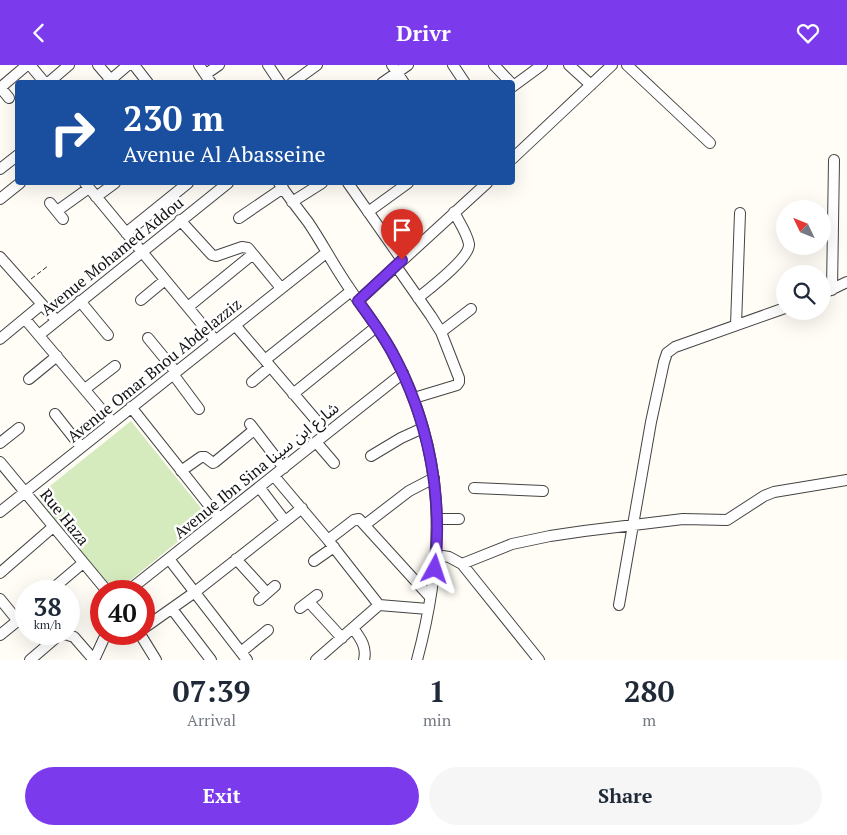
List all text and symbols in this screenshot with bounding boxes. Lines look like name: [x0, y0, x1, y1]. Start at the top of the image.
text: Drivr: [396, 18, 451, 47]
icon: back: [25, 19, 53, 47]
icon: heart: [794, 19, 822, 47]
text: 230 m: [123, 95, 224, 141]
icon: right: [40, 100, 105, 165]
text: Avenue Al Abasseine: [123, 139, 326, 168]
street label: Avenue Mohamed Addou: [36, 192, 188, 320]
north arrow: [776, 200, 831, 255]
map controls: [776, 200, 831, 320]
pin: [381, 209, 423, 260]
icon: arrive: [388, 216, 416, 244]
button: search: [776, 265, 831, 320]
street label: Avenue Omar Bnou Abdelazziz: [62, 293, 246, 447]
street label: Avenue Ibn Sina شارع ابن سينا: [169, 397, 344, 545]
street label: Rue Haza: [35, 484, 95, 550]
position arrow: [408, 542, 460, 594]
speed limit sign: 40: [90, 580, 155, 645]
text: 38: [33, 590, 62, 623]
text: km/h: [34, 617, 61, 632]
text: 07:39: [172, 671, 251, 711]
text: 1: [429, 671, 446, 711]
text: 280: [624, 671, 675, 711]
text: Arrival: [187, 709, 236, 731]
text: min: [423, 709, 451, 731]
text: m: [642, 709, 656, 731]
button: Exit: [25, 767, 419, 825]
button: Share: [429, 767, 822, 825]

